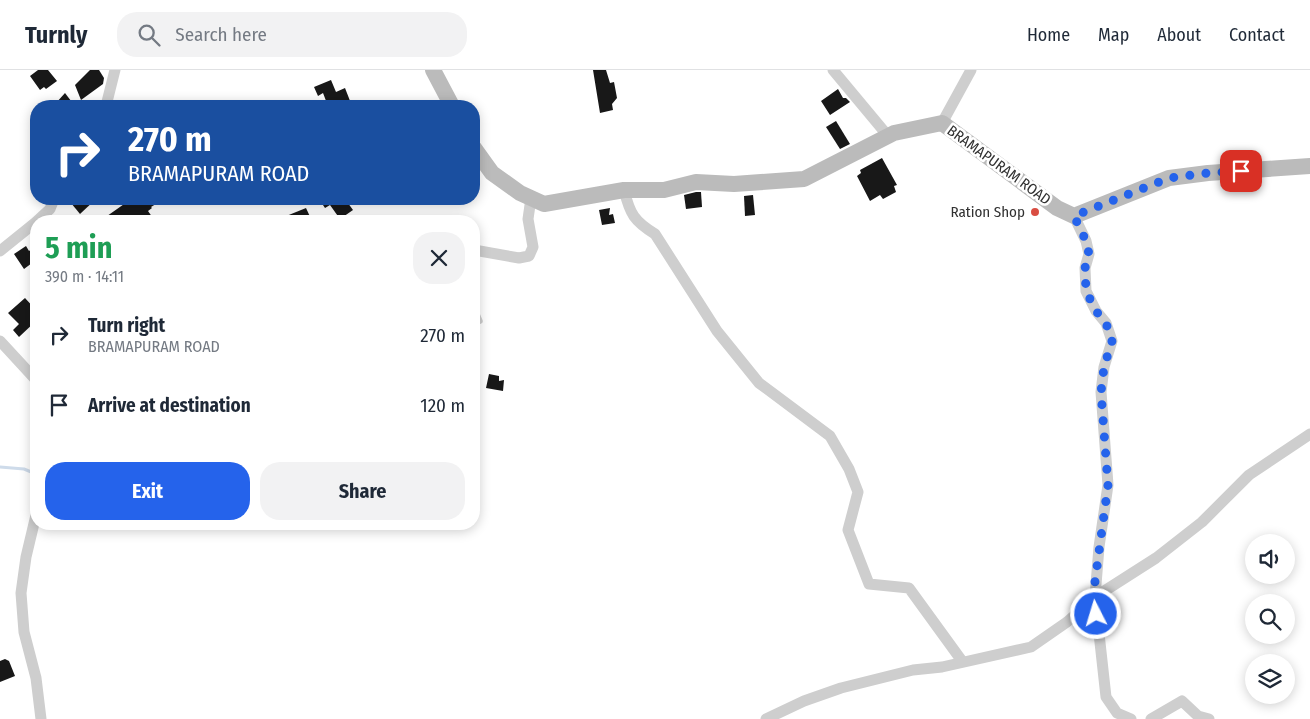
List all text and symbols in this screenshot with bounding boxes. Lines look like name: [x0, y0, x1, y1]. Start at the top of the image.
search box: [117, 12, 467, 57]
text: Turnly: [25, 21, 87, 49]
icon: search: [135, 21, 163, 49]
text: Search here: [175, 23, 267, 46]
text: Home: [1027, 24, 1070, 46]
text: Map: [1098, 24, 1129, 46]
text: About: [1157, 24, 1201, 46]
text: Contact: [1229, 24, 1285, 46]
text: 270 m: [128, 118, 212, 160]
icon: right: [45, 120, 110, 185]
street label: BRAMAPURAM ROAD: [944, 121, 1054, 209]
pin: [1220, 150, 1262, 192]
icon: arrive: [1227, 157, 1255, 185]
text: BRAMAPURAM ROAD: [128, 160, 309, 187]
place label: Ration Shop: [950, 203, 1025, 221]
marker: Ration Shop: [1029, 206, 1041, 218]
text: 5 min: [45, 230, 112, 266]
button: close: [413, 232, 465, 284]
text: 390 m · 14:11: [45, 267, 124, 286]
text: Turn right: [88, 314, 165, 337]
icon: right: [45, 321, 73, 349]
text: 270 m: [420, 324, 465, 347]
text: BRAMAPURAM ROAD: [88, 337, 220, 356]
icon: arrive: [45, 391, 73, 419]
text: Arrive at destination: [88, 394, 251, 417]
text: 120 m: [420, 394, 465, 417]
button: Exit: [45, 462, 250, 520]
button: Share: [260, 462, 465, 520]
map controls: [1245, 534, 1295, 704]
button: sound: [1245, 534, 1295, 584]
position arrow: [1069, 587, 1121, 639]
button: search: [1245, 594, 1295, 644]
button: layers: [1245, 654, 1295, 704]

